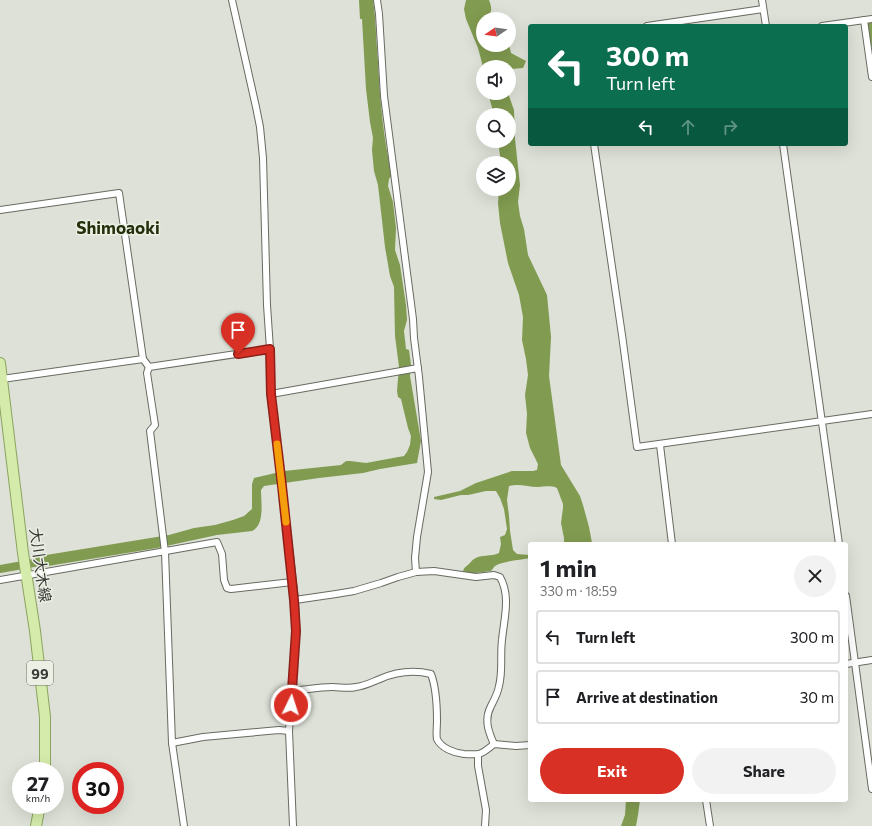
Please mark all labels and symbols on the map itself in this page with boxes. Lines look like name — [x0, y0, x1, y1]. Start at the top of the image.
north arrow — [476, 12, 516, 52]
district label: Shimoaoki — [76, 217, 160, 238]
pin — [221, 313, 255, 354]
street label: 大川大木線 — [27, 527, 55, 603]
road number: 99 — [27, 661, 53, 685]
position arrow — [270, 684, 312, 726]
speed limit sign: 30 — [72, 762, 124, 814]

